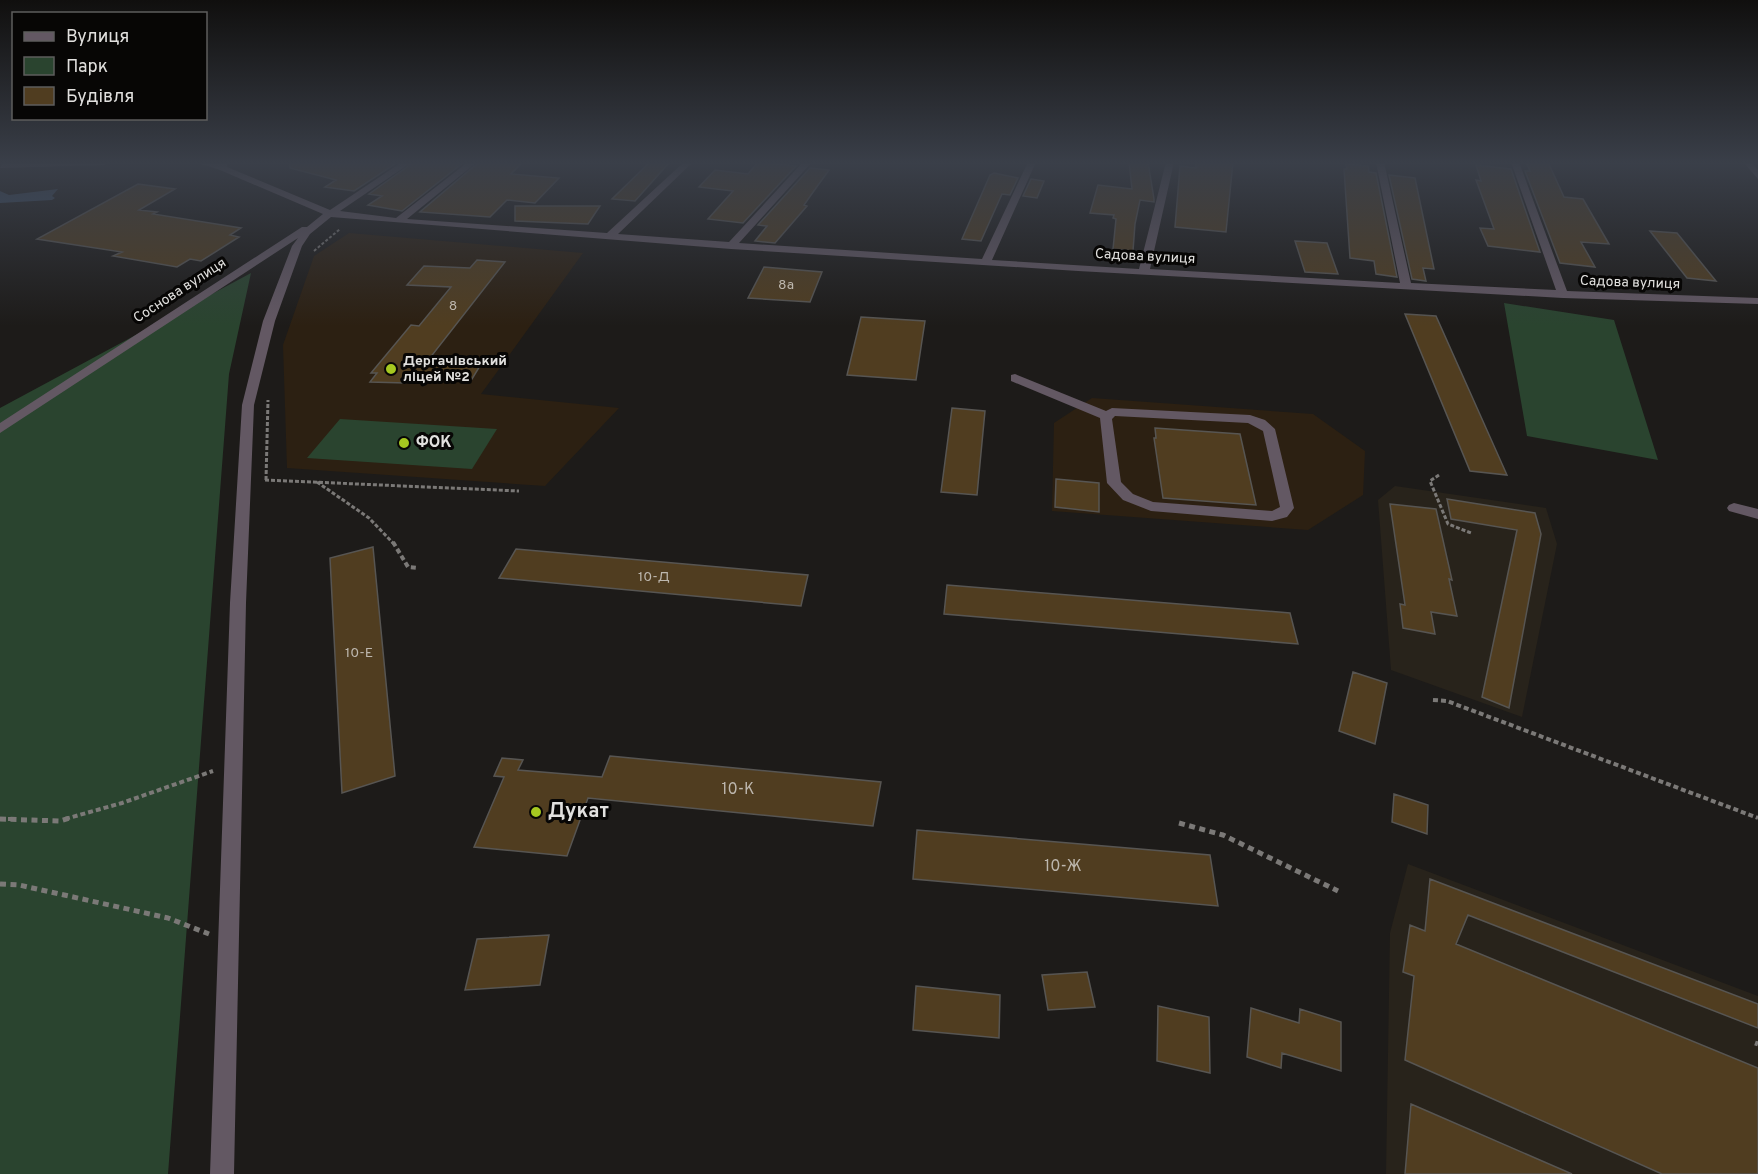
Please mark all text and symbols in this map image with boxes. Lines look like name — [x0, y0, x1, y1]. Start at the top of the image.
legend — [12, 12, 207, 120]
text: Вулиця — [66, 26, 129, 49]
text: Парк — [66, 56, 108, 79]
text: Будівля — [66, 86, 134, 109]
street label: Садова вулиця — [1094, 246, 1196, 268]
street label: Соснова вулиця — [130, 255, 230, 327]
street label: Садова вулиця — [1579, 273, 1681, 293]
house number: 8а — [778, 277, 794, 294]
house number: 8 — [449, 298, 457, 315]
place label: Дергачівський ліцей №2 — [403, 353, 507, 386]
marker: Дергачівський ліцей №2 — [384, 362, 398, 376]
place label: ФОК — [416, 433, 452, 453]
marker: ФОК — [397, 436, 411, 450]
house number: 10-Д — [638, 569, 670, 586]
house number: 10-Е — [345, 645, 373, 662]
house number: 10-К — [721, 780, 755, 800]
place label: Дукат — [548, 799, 609, 825]
marker: Дукат — [529, 805, 543, 819]
house number: 10-Ж — [1044, 857, 1082, 877]

